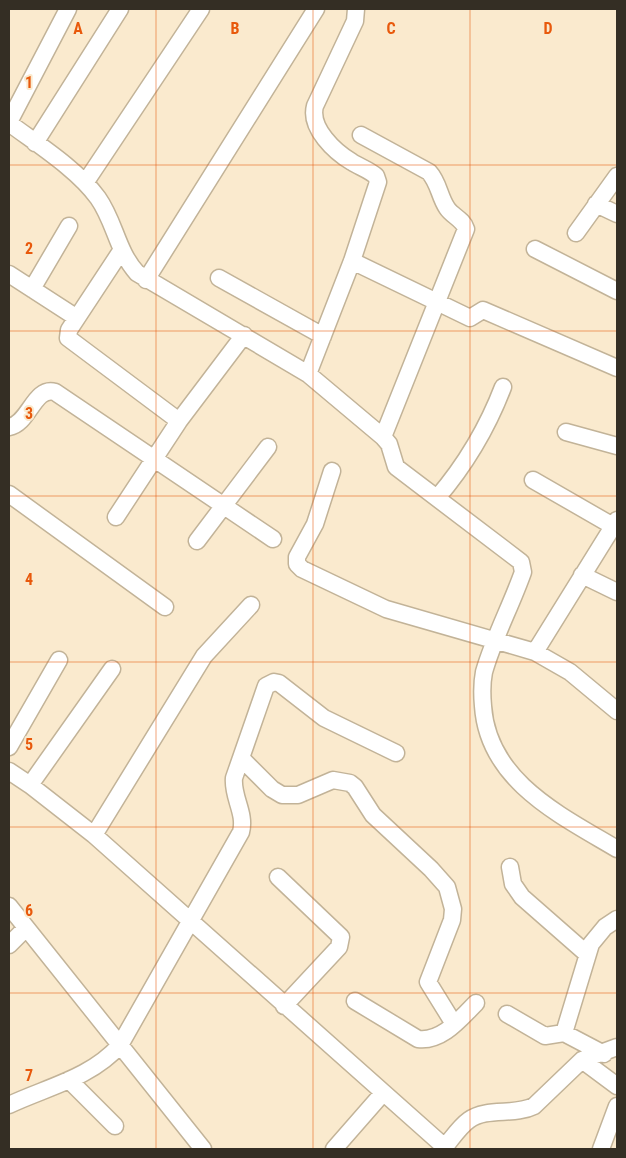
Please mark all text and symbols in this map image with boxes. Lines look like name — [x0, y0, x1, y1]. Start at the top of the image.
text: A — [73, 19, 83, 38]
text: B — [231, 19, 240, 38]
text: C — [386, 19, 396, 38]
text: D — [543, 19, 553, 38]
text: 1 — [25, 73, 33, 92]
text: 2 — [25, 239, 33, 258]
text: 3 — [25, 404, 33, 423]
text: 4 — [25, 570, 33, 589]
text: 5 — [25, 735, 33, 754]
text: 6 — [25, 901, 33, 920]
text: 7 — [25, 1066, 33, 1085]

